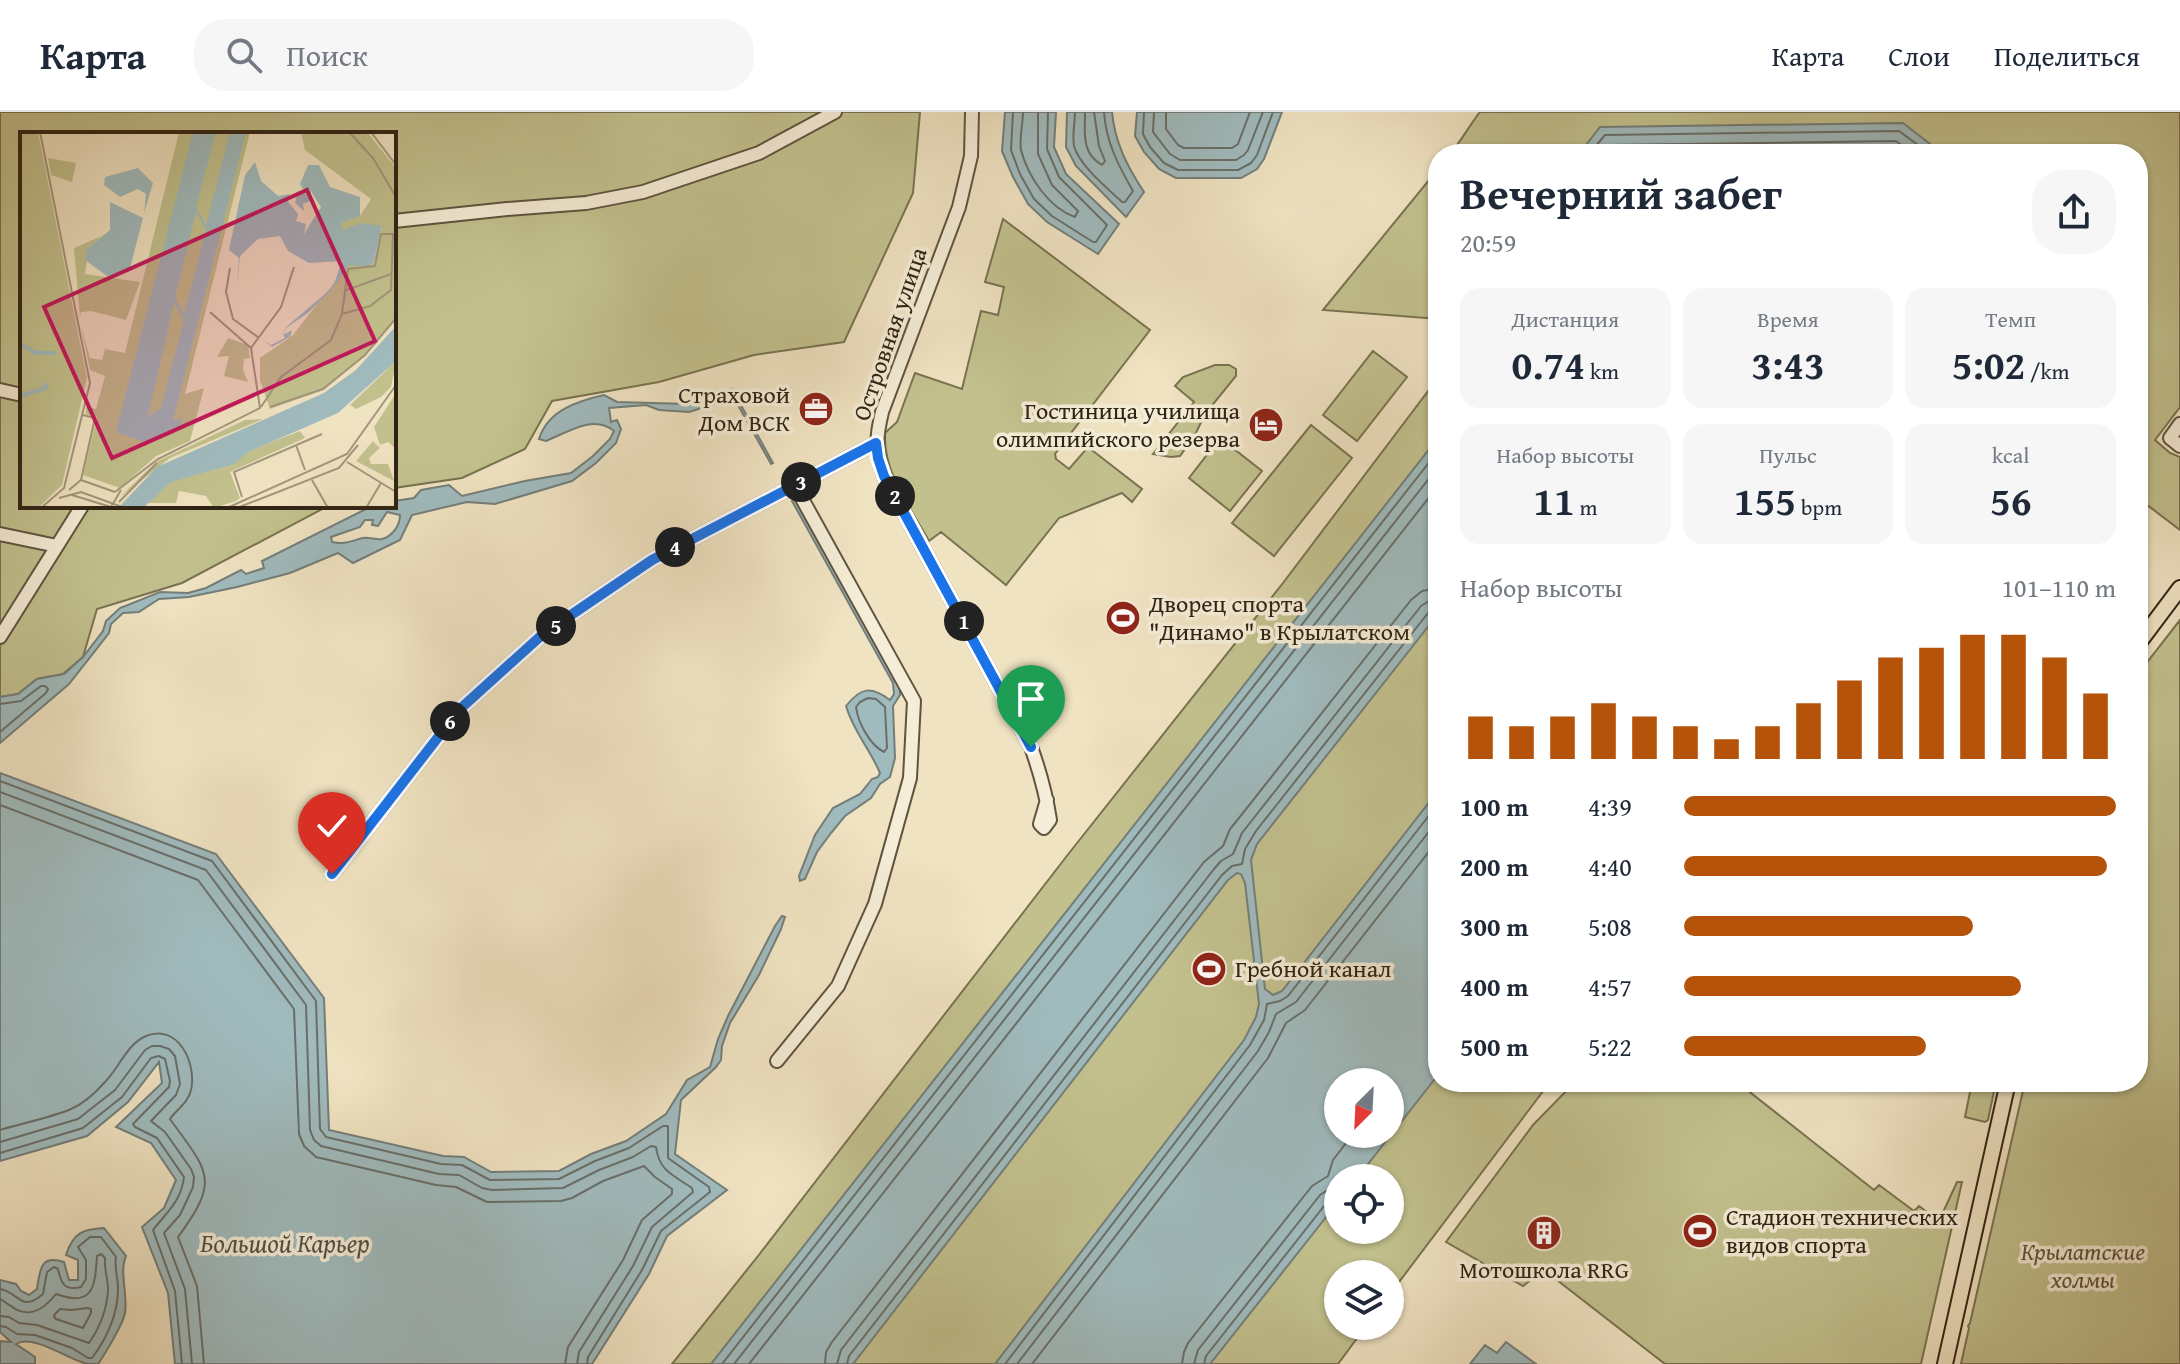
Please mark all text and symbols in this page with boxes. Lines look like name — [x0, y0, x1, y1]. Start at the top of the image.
search box — [194, 19, 754, 91]
text: Карта — [40, 27, 146, 83]
icon: search — [222, 33, 266, 77]
text: Поиск — [286, 33, 368, 77]
text: Карта — [1772, 35, 1844, 76]
text: Слои — [1888, 35, 1950, 76]
text: Поделиться — [1994, 35, 2140, 76]
inset map — [20, 132, 396, 508]
text: Вечерний забег — [1460, 161, 1782, 225]
button: share — [2032, 170, 2116, 254]
text: 20:59 — [1460, 223, 1516, 262]
street label: Островная улица — [843, 242, 936, 425]
text: Дистанция — [1512, 303, 1619, 335]
text: Время — [1757, 303, 1819, 335]
text: Темп — [1985, 303, 2036, 335]
text: 0.74 — [1512, 335, 1585, 394]
text: 3:43 — [1751, 335, 1825, 394]
text: 5:02 — [1952, 335, 2025, 394]
text: km — [1585, 355, 1619, 387]
text: /km — [2025, 355, 2070, 387]
place label: Страховой Дом ВСК — [678, 377, 790, 440]
office icon: Страховой Дом ВСК — [797, 390, 835, 428]
place label: Гостиница училища олимпийского резерва — [996, 393, 1241, 456]
hotel icon: Гостиница училища олимпийского резерва — [1247, 406, 1285, 444]
text: Набор высоты — [1497, 439, 1634, 471]
text: Пульс — [1759, 439, 1817, 471]
text: kcal — [1992, 439, 2029, 471]
pin: 3 — [781, 462, 821, 502]
text: 3 — [795, 466, 807, 498]
text: 11 — [1533, 471, 1575, 530]
text: 155 — [1734, 471, 1796, 530]
text: 56 — [1990, 471, 2031, 530]
pin: 2 — [875, 476, 915, 516]
text: 2 — [889, 480, 901, 512]
text: m — [1575, 491, 1597, 523]
text: bpm — [1796, 491, 1842, 523]
pin: 4 — [655, 527, 695, 567]
text: 4 — [669, 531, 681, 563]
text: Набор высоты — [1460, 568, 1622, 607]
text: 101–110 m — [2002, 568, 2116, 607]
place label: Дворец спорта "Динамо" в Крылатском — [1148, 586, 1410, 649]
sports icon: Дворец спорта "Динамо" в Крылатском — [1104, 599, 1142, 637]
pin: 1 — [944, 601, 984, 641]
text: 1 — [958, 605, 970, 637]
pin: 5 — [536, 606, 576, 646]
text: 5 — [550, 610, 562, 642]
pin — [997, 665, 1065, 747]
icon: arrive — [1009, 677, 1053, 721]
pin: 6 — [430, 701, 470, 741]
text: 6 — [444, 705, 456, 737]
text: 100 m — [1460, 787, 1528, 826]
text: 4:39 — [1588, 787, 1632, 826]
pin — [298, 792, 366, 874]
icon: check — [310, 804, 354, 848]
text: 200 m — [1460, 847, 1528, 886]
text: 4:40 — [1588, 847, 1632, 886]
text: 300 m — [1460, 907, 1528, 946]
text: 5:08 — [1588, 907, 1632, 946]
sports icon: Гребной канал — [1190, 950, 1228, 988]
place label: Гребной канал — [1235, 951, 1391, 986]
text: 400 m — [1460, 967, 1528, 1006]
text: 4:57 — [1588, 967, 1632, 1006]
text: 500 m — [1460, 1027, 1528, 1066]
text: 5:22 — [1588, 1027, 1632, 1066]
north arrow — [1324, 1068, 1404, 1148]
map controls — [1324, 1068, 1404, 1340]
button: locate — [1324, 1164, 1404, 1244]
place label: Стадион технических видов спорта — [1726, 1199, 1959, 1262]
sports icon: Стадион технических видов спорта — [1681, 1212, 1719, 1250]
building icon: Мотошкола RRG — [1525, 1214, 1563, 1252]
water label: Большой Карьер — [200, 1223, 370, 1262]
park label: Крылатские холмы — [2021, 1234, 2145, 1297]
place label: Мотошкола RRG — [1459, 1252, 1629, 1287]
button: layers — [1324, 1260, 1404, 1340]

